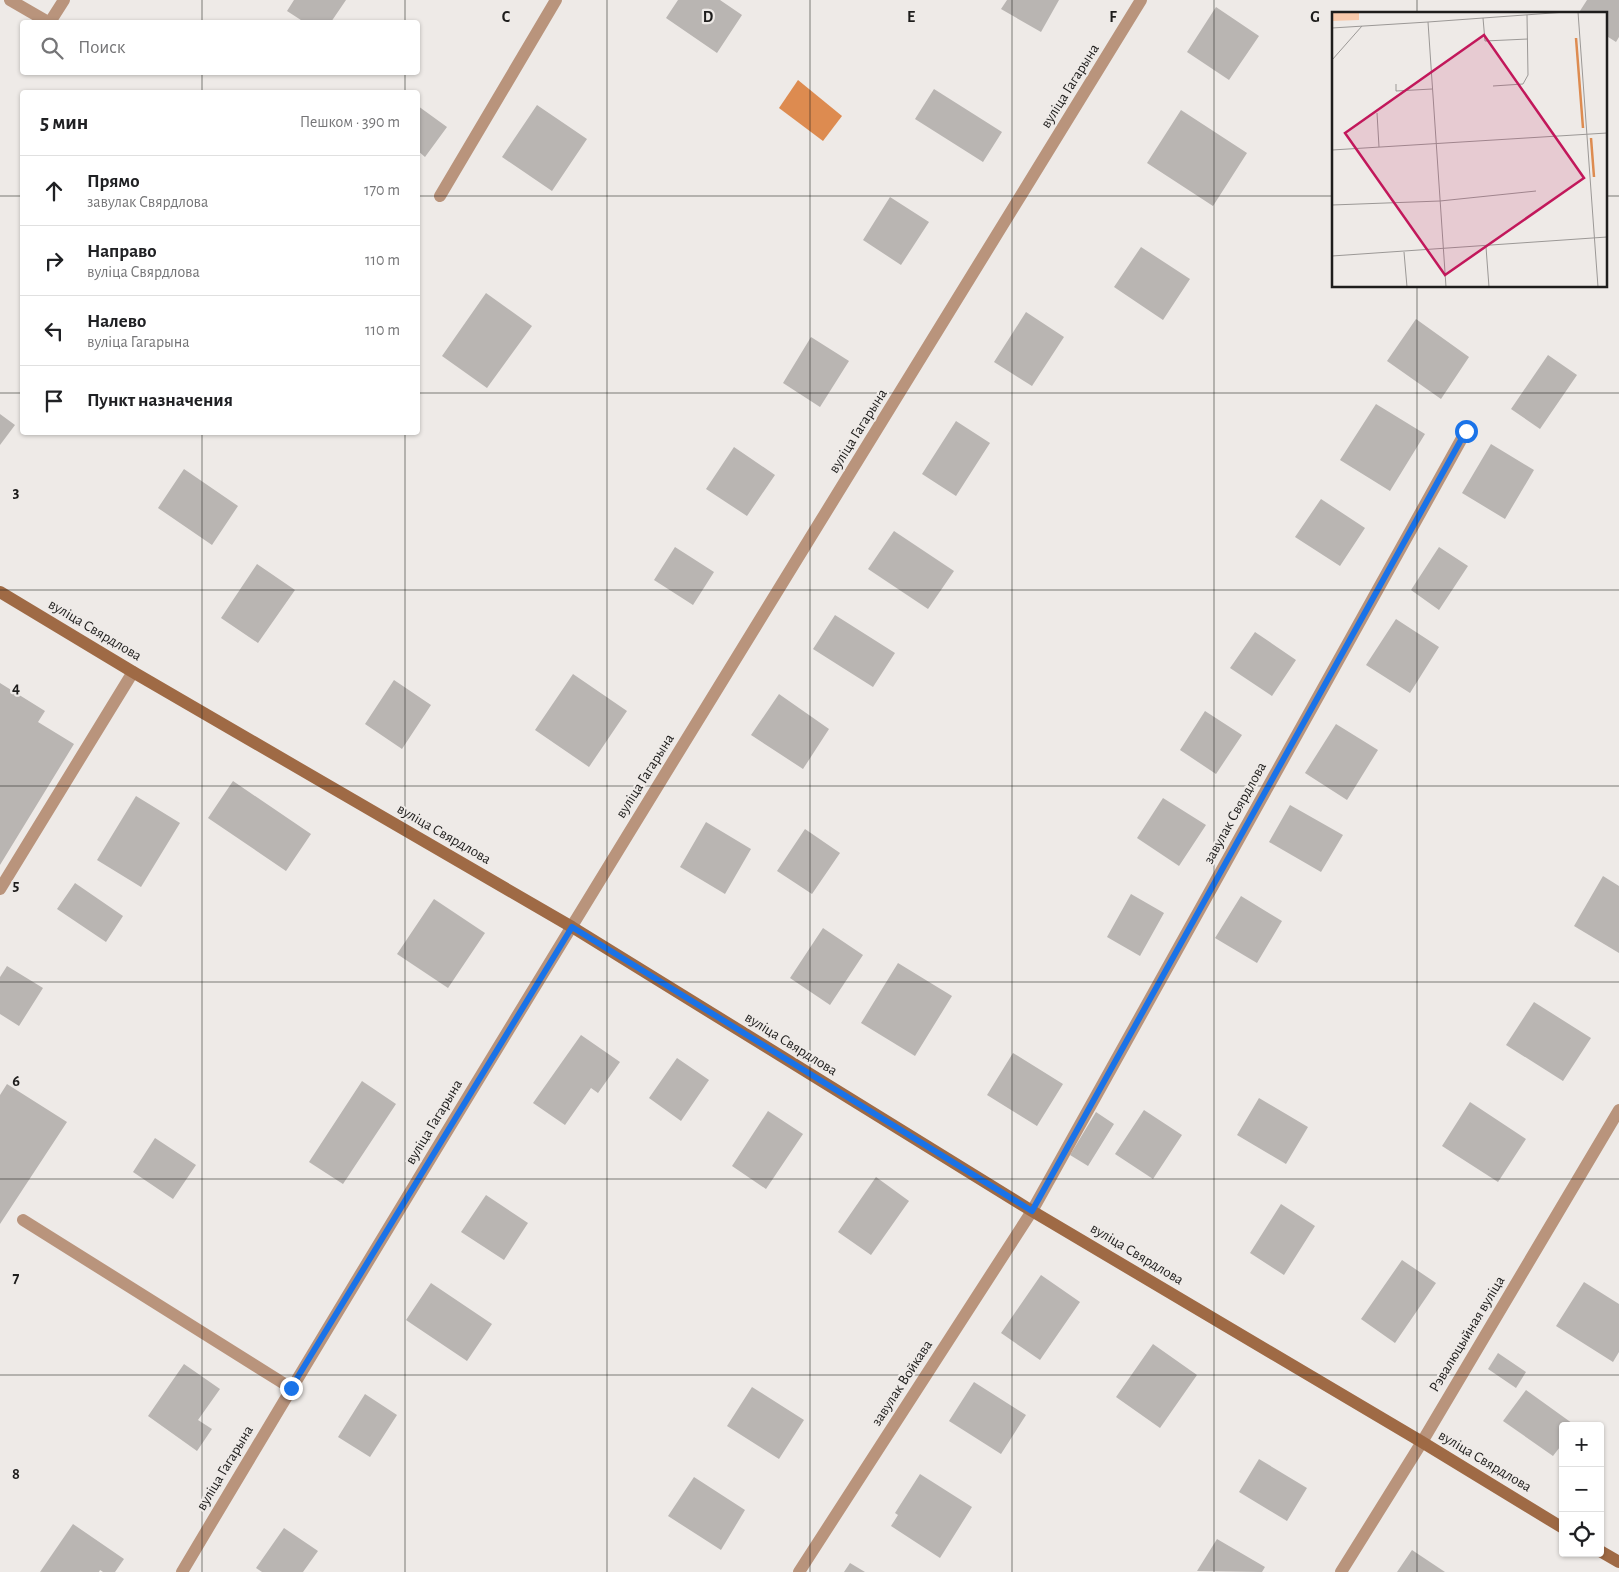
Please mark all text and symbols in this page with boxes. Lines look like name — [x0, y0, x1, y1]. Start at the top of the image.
text: C — [502, 9, 511, 25]
text: D — [703, 9, 714, 25]
text: E — [907, 9, 915, 25]
text: F — [1109, 9, 1117, 25]
text: G — [1310, 9, 1320, 25]
inset map — [1332, 12, 1606, 288]
search box — [20, 20, 420, 75]
icon: search — [38, 34, 66, 62]
text: Поиск — [78, 38, 125, 57]
street label: вуліца Гагарына — [1038, 41, 1102, 131]
text: 5 мин — [40, 112, 88, 133]
text: Пешком · 390 m — [300, 114, 400, 130]
text: Прямо — [87, 172, 140, 191]
icon: ahead — [40, 177, 68, 205]
text: 170 m — [364, 182, 400, 198]
text: завулак Свярдлова — [87, 194, 208, 210]
text: Направо — [87, 242, 157, 261]
icon: right — [40, 247, 68, 275]
text: 110 m — [365, 252, 400, 268]
text: вуліца Свярдлова — [87, 264, 200, 280]
text: Налево — [87, 312, 146, 331]
icon: left — [40, 317, 68, 345]
text: 110 m — [365, 322, 400, 338]
text: вуліца Гагарына — [87, 334, 190, 350]
street label: вуліца Гагарына — [826, 386, 890, 476]
icon: arrive — [40, 387, 68, 415]
text: Пункт назначения — [87, 391, 233, 410]
route start — [1455, 420, 1478, 443]
text: 3 — [13, 484, 20, 500]
street label: вуліца Свярдлова — [46, 596, 144, 664]
text: 4 — [12, 680, 20, 696]
street label: вуліца Гагарына — [613, 731, 677, 821]
street label: завулак Свярдлова — [1201, 760, 1269, 866]
street label: вуліца Свярдлова — [394, 801, 494, 867]
text: 5 — [13, 877, 20, 893]
street label: вуліца Свярдлова — [742, 1010, 840, 1078]
text: 6 — [12, 1073, 20, 1089]
street label: вуліца Гагарына — [403, 1077, 465, 1167]
street label: вуліца Свярдлова — [1088, 1220, 1186, 1288]
text: 7 — [13, 1270, 20, 1286]
street label: Рэвалюцыйная вуліца — [1426, 1273, 1508, 1395]
street label: завулак Войкава — [869, 1337, 935, 1429]
route end — [280, 1377, 303, 1400]
map controls — [1559, 1422, 1604, 1557]
button: + — [1559, 1422, 1604, 1467]
street label: вуліца Гагарына — [194, 1423, 256, 1513]
street label: вуліца Свярдлова — [1436, 1427, 1534, 1495]
text: 8 — [12, 1466, 20, 1482]
button: − — [1559, 1467, 1604, 1512]
button: locate — [1559, 1512, 1604, 1557]

